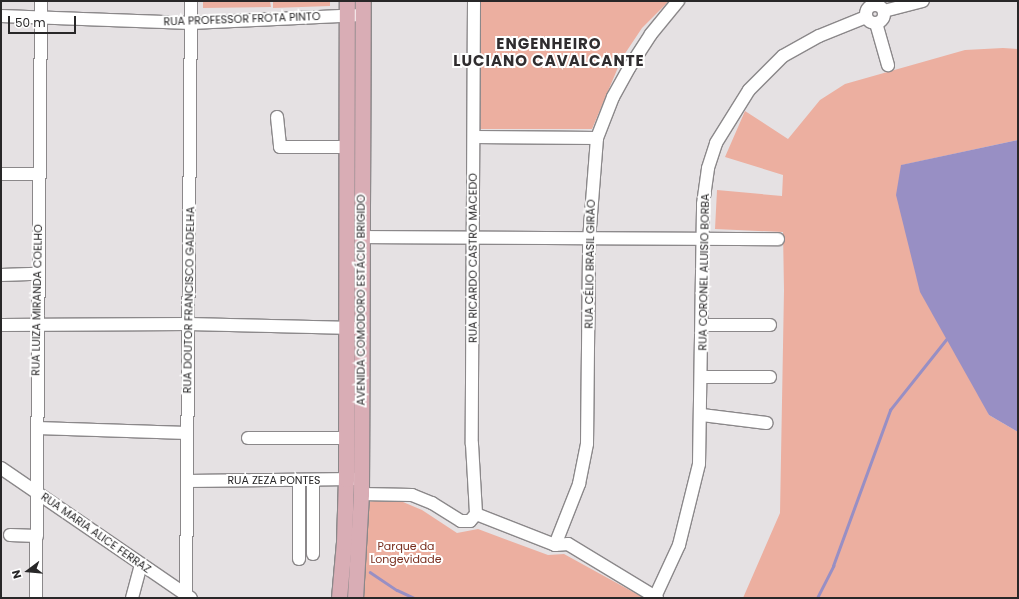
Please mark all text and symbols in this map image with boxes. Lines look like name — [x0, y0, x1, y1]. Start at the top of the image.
scale bar — [10, 8, 78, 34]
street label: RUA PROFESSOR FROTA PINTO — [163, 10, 321, 28]
text: 50 m — [15, 14, 46, 31]
district label: ENGENHEIRO LUCIANO CAVALCANTE — [453, 34, 645, 69]
street label: RUA RICARDO CASTRO MACEDO — [466, 173, 480, 343]
street label: RUA CORONEL ALUISIO BORBA — [696, 193, 712, 351]
street label: AVENIDA COMODORO ESTÁCIO BRIGIDO — [354, 194, 368, 406]
street label: RUA CÉLIO BRASIL GIRÃO — [582, 199, 598, 329]
street label: RUA DOUTOR FRANCISCO GADELHA — [181, 206, 197, 394]
street label: RUA LUIZA MIRANDA COELHO — [29, 224, 45, 376]
street label: RUA ZEZA PONTES — [227, 473, 321, 487]
street label: RUA MARIA ALICE FERRAZ — [39, 490, 153, 576]
park label: Parque da Longevidade — [370, 540, 442, 566]
north arrow — [8, 551, 48, 591]
text: N — [8, 568, 25, 580]

